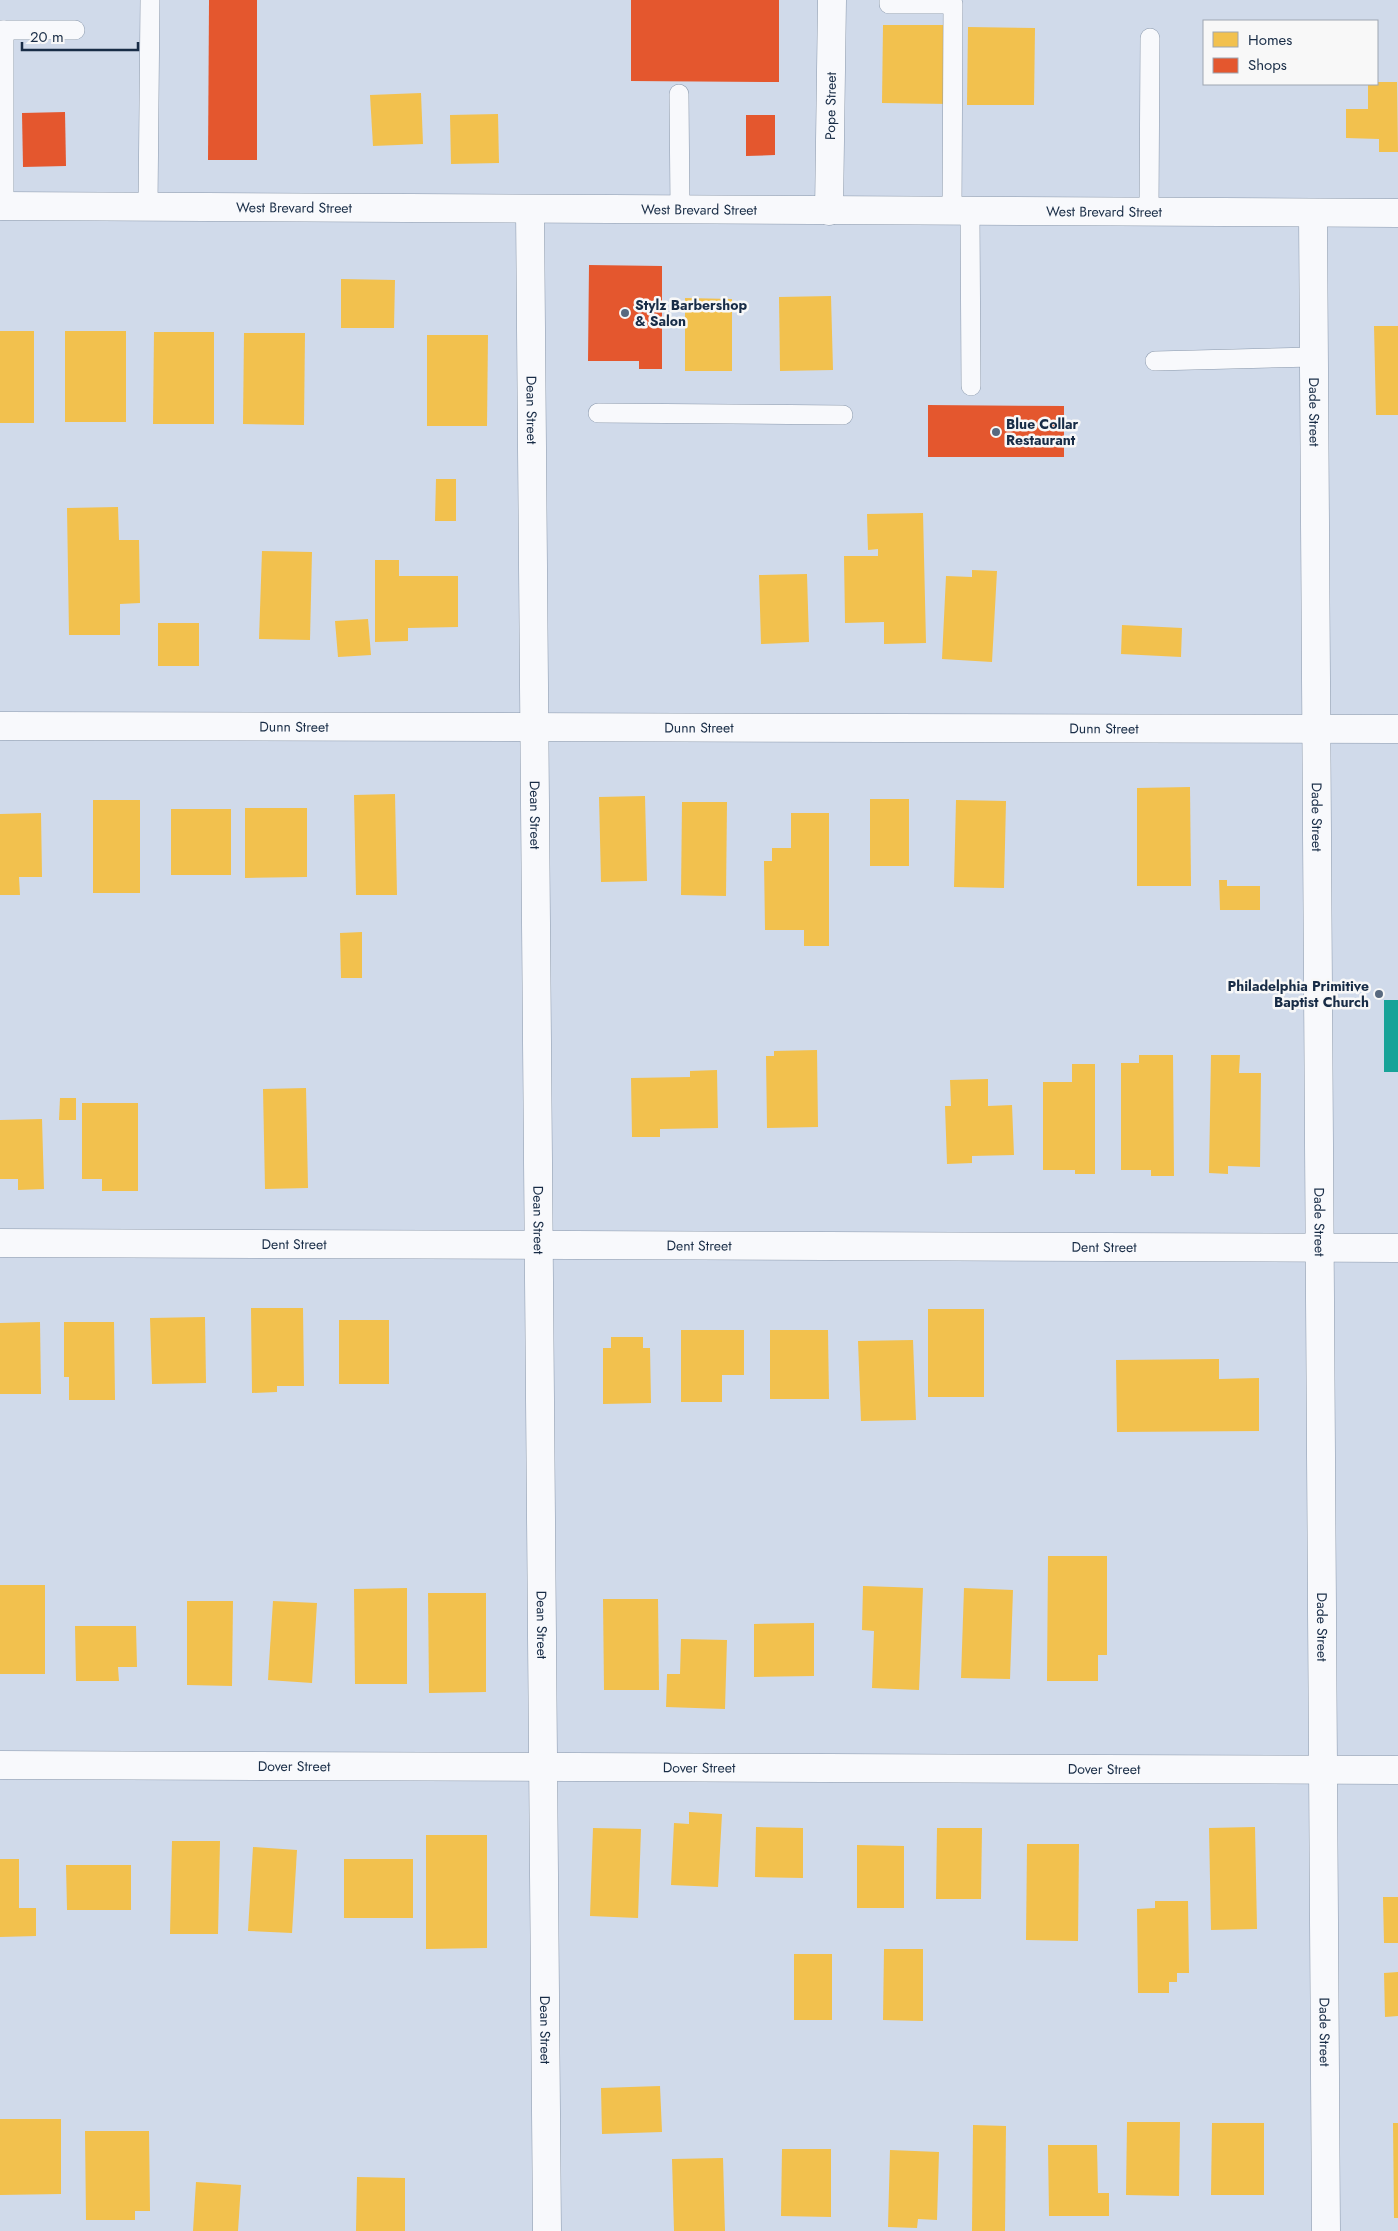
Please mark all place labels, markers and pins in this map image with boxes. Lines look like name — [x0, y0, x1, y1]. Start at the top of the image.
place label: Stylz Barbershop & Salon — [635, 295, 747, 331]
marker: Stylz Barbershop & Salon — [619, 307, 631, 319]
place label: Blue Collar Restaurant — [1006, 414, 1079, 450]
marker: Blue Collar Restaurant — [990, 426, 1002, 438]
place label: Philadelphia Primitive Baptist Church — [1228, 976, 1369, 1012]
marker: Philadelphia Primitive Baptist Church — [1373, 988, 1385, 1000]

